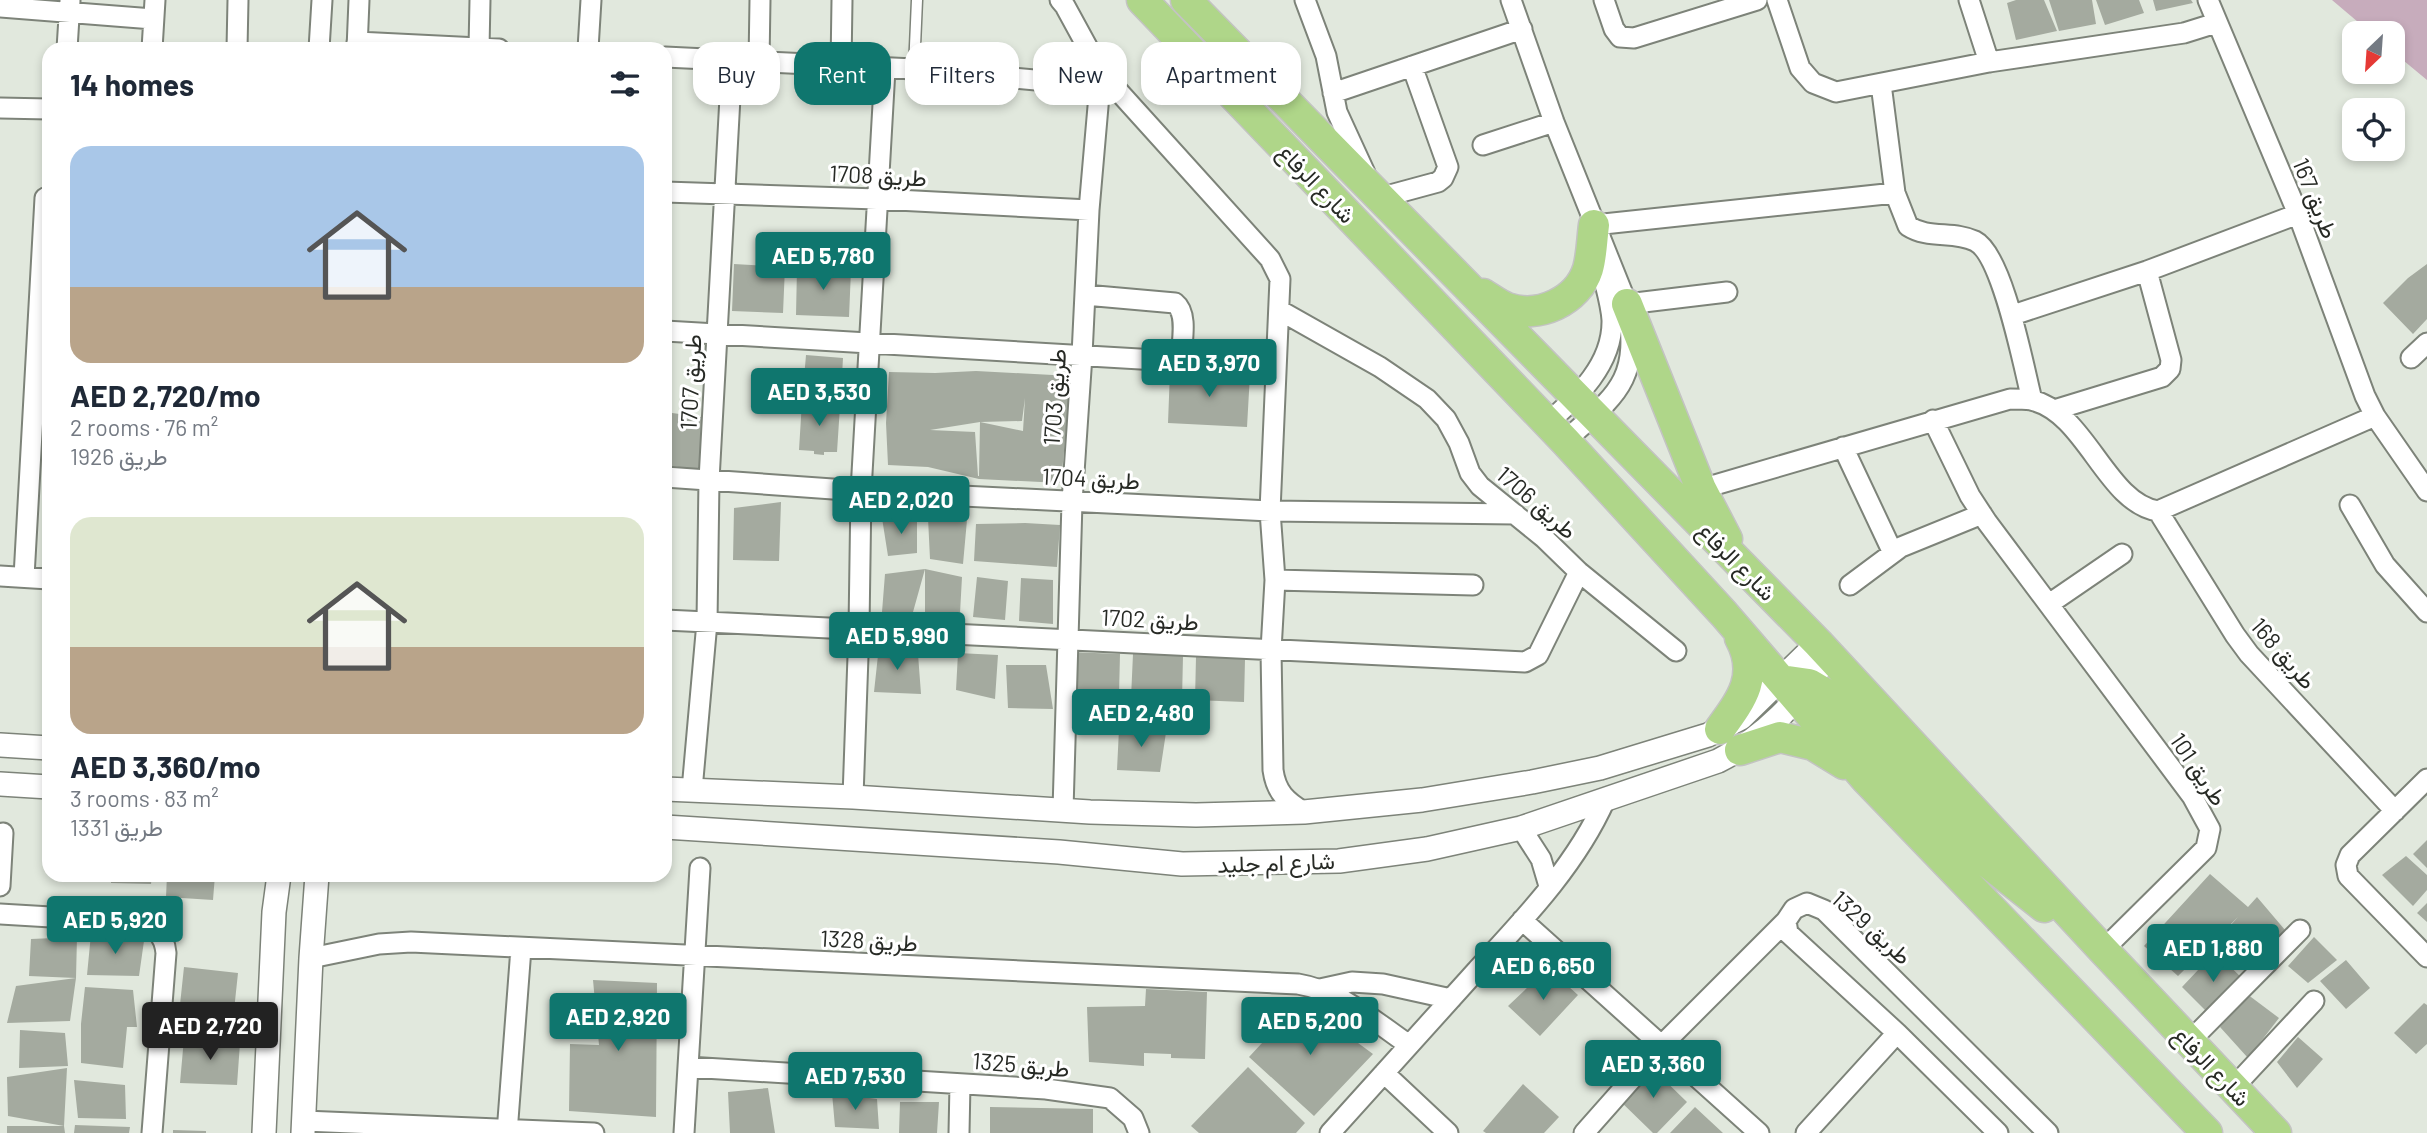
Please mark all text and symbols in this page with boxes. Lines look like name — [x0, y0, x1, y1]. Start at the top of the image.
north arrow — [2342, 21, 2404, 84]
map controls — [2342, 21, 2405, 161]
chip: Buy — [693, 42, 780, 105]
chip: Rent — [794, 42, 891, 105]
chip: Filters — [905, 42, 1019, 105]
chip: New — [1033, 42, 1127, 105]
chip: Apartment — [1141, 42, 1301, 105]
icon: filters — [606, 65, 644, 103]
text: 14 homes — [70, 66, 194, 102]
button: locate — [2342, 98, 2405, 161]
street label: شارع الرفاع — [1270, 137, 1362, 231]
street label: طريق 167 — [2285, 154, 2345, 243]
street label: طريق 1708 — [829, 158, 927, 194]
icon: home — [294, 192, 420, 318]
pin: AED 5,780 — [743, 232, 903, 292]
text: AED 5,780 — [771, 241, 875, 269]
street label: طريق 1707 — [674, 333, 708, 431]
pin: AED 3,970 — [1129, 340, 1289, 399]
street label: طريق 1703 — [1037, 348, 1073, 447]
text: AED 3,970 — [1158, 348, 1260, 376]
pin: AED 3,530 — [739, 368, 899, 428]
text: AED 2,720/mo — [70, 377, 261, 413]
text: AED 3,530 — [767, 377, 871, 405]
text: 2 rooms · 76 m² — [70, 413, 218, 441]
text: طريق 1926 — [70, 442, 168, 470]
street label: طريق 1706 — [1490, 460, 1583, 546]
street label: طريق 1704 — [1041, 461, 1141, 497]
pin: AED 2,020 — [821, 476, 981, 536]
text: AED 2,020 — [848, 485, 954, 513]
street label: شارع الرفاع — [1690, 516, 1782, 608]
icon: home — [294, 563, 420, 689]
street label: طريق 1702 — [1100, 602, 1199, 638]
pin: AED 5,990 — [817, 612, 977, 672]
street label: طريق 168 — [2244, 612, 2323, 696]
text: AED 5,990 — [845, 621, 949, 649]
pin: AED 2,480 — [1061, 690, 1221, 749]
text: AED 2,480 — [1088, 698, 1194, 726]
street label: طريق 101 — [2163, 727, 2233, 812]
text: AED 3,360/mo — [70, 748, 261, 784]
text: 3 rooms · 83 m² — [70, 784, 219, 812]
text: طريق 1331 — [70, 813, 163, 841]
street label: شارع ام جليد — [1217, 846, 1335, 881]
street label: طريق 1329 — [1825, 884, 1918, 972]
pin: AED 5,920 — [35, 897, 195, 956]
text: AED 5,920 — [63, 905, 167, 933]
street label: طريق 1328 — [819, 923, 918, 959]
pin: AED 1,880 — [2133, 925, 2293, 984]
text: AED 1,880 — [2163, 933, 2263, 961]
pin: AED 6,650 — [1463, 942, 1623, 1002]
text: AED 6,650 — [1491, 951, 1595, 979]
pin: AED 2,920 — [538, 993, 698, 1053]
pin: AED 5,200 — [1230, 998, 1390, 1057]
pin: AED 2,720 — [130, 1002, 290, 1062]
text: AED 2,920 — [566, 1002, 670, 1030]
text: AED 5,200 — [1257, 1006, 1363, 1034]
text: AED 2,720 — [158, 1011, 262, 1039]
street label: شارع الرفاع — [2165, 1020, 2257, 1114]
pin: AED 3,360 — [1573, 1040, 1733, 1100]
street label: طريق 1325 — [971, 1046, 1071, 1084]
text: AED 3,360 — [1601, 1049, 1705, 1077]
pin: AED 7,530 — [775, 1052, 935, 1112]
text: AED 7,530 — [804, 1061, 906, 1089]

